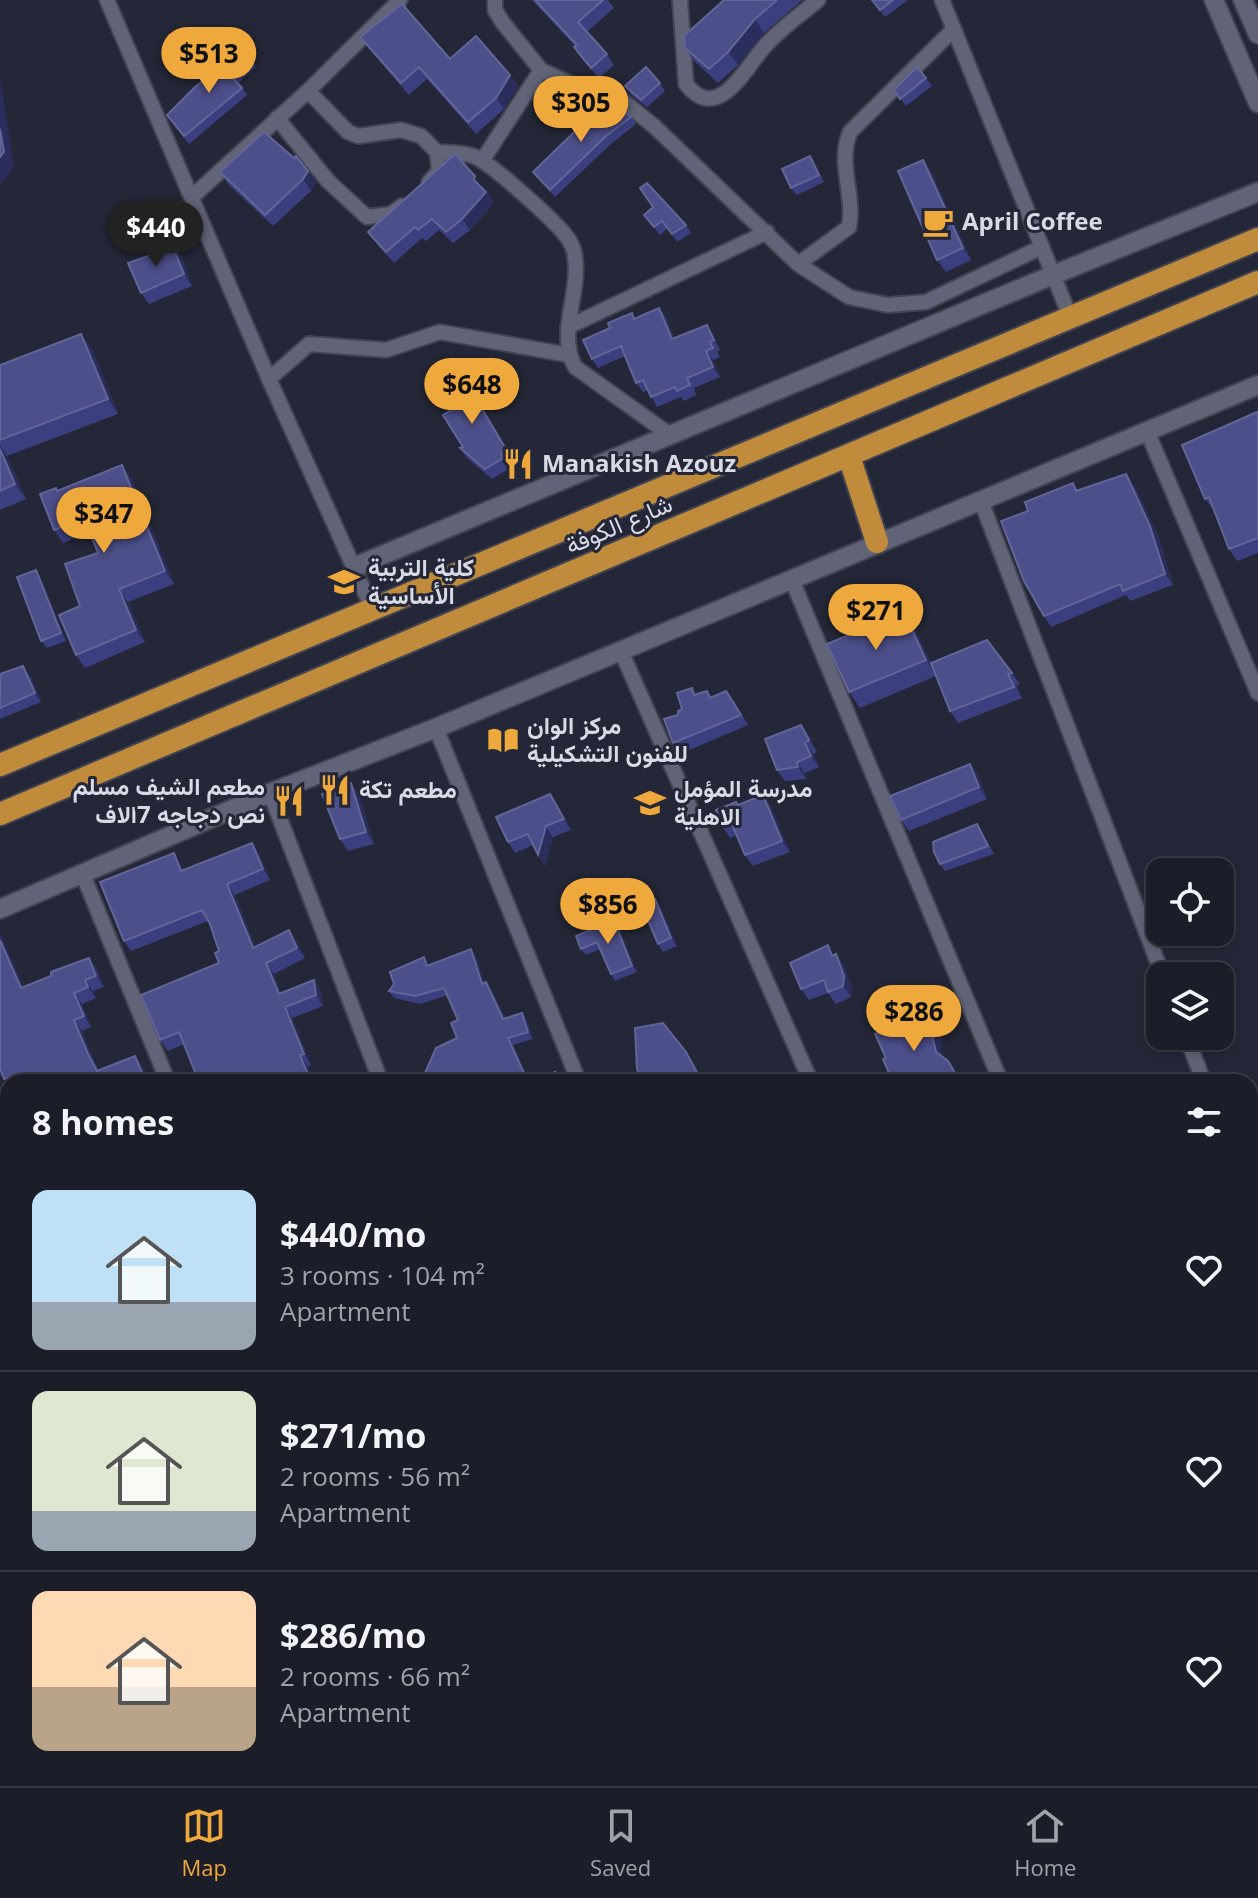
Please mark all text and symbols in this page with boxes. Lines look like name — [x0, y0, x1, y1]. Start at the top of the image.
pin: $513 — [162, 27, 256, 95]
text: $513 — [179, 35, 239, 71]
pin: $305 — [534, 76, 628, 144]
text: $305 — [551, 84, 611, 120]
pin: $440 — [109, 201, 203, 269]
place label: April Coffee — [962, 204, 1103, 237]
cafe icon: April Coffee — [921, 205, 955, 239]
text: $440 — [126, 209, 186, 245]
pin: $648 — [425, 358, 519, 426]
text: $648 — [442, 366, 502, 402]
place label: Manakish Azouz — [542, 446, 736, 479]
restaurant icon: Manakish Azouz — [501, 447, 535, 481]
street label: شارع الكوفة — [560, 486, 677, 562]
pin: $347 — [57, 487, 151, 555]
text: $347 — [74, 495, 134, 531]
place label: كلية التربية الأساسية — [368, 550, 474, 611]
school or university icon: كلية التربية الأساسية — [327, 565, 361, 599]
pin: $271 — [829, 584, 923, 652]
text: $271 — [846, 592, 906, 628]
place label: مركز الوان للفنون التشكيلية — [527, 708, 688, 769]
library icon: مركز الوان للفنون التشكيلية — [486, 723, 520, 757]
place label: مطعم الشيف مسلم نص دجاجه 7الاف — [73, 769, 265, 830]
place label: مدرسة المؤمل الاهلية — [674, 771, 812, 832]
place label: مطعم تكة — [359, 772, 457, 806]
restaurant icon: مطعم تكة — [318, 773, 352, 807]
restaurant icon: مطعم الشيف مسلم نص دجاجه 7الاف — [272, 784, 306, 818]
school or university icon: مدرسة المؤمل الاهلية — [633, 786, 667, 820]
map controls — [1146, 858, 1234, 1050]
button: locate — [1146, 858, 1234, 946]
pin: $856 — [561, 878, 655, 946]
text: $856 — [578, 886, 638, 922]
button: layers — [1146, 962, 1234, 1050]
pin: $286 — [867, 985, 961, 1053]
text: $286 — [884, 993, 944, 1029]
text: 8 homes — [32, 1099, 174, 1145]
icon: filters — [1182, 1100, 1226, 1144]
text: $440/mo — [280, 1211, 426, 1257]
icon: home — [96, 1222, 192, 1318]
icon: heart — [1182, 1248, 1226, 1292]
text: 3 rooms · 104 m² — [280, 1257, 485, 1293]
text: Apartment — [280, 1293, 411, 1329]
text: $271/mo — [280, 1412, 426, 1458]
icon: home — [96, 1423, 192, 1519]
icon: heart — [1182, 1449, 1226, 1493]
text: 2 rooms · 56 m² — [280, 1458, 470, 1494]
text: Apartment — [280, 1494, 411, 1530]
text: $286/mo — [280, 1612, 426, 1658]
icon: home — [96, 1623, 192, 1719]
icon: heart — [1182, 1649, 1226, 1693]
text: 2 rooms · 66 m² — [280, 1658, 470, 1694]
text: Apartment — [280, 1694, 411, 1730]
tab: Map — [182, 1804, 227, 1882]
tab: Saved — [590, 1804, 651, 1882]
tab: Home — [1014, 1804, 1076, 1882]

